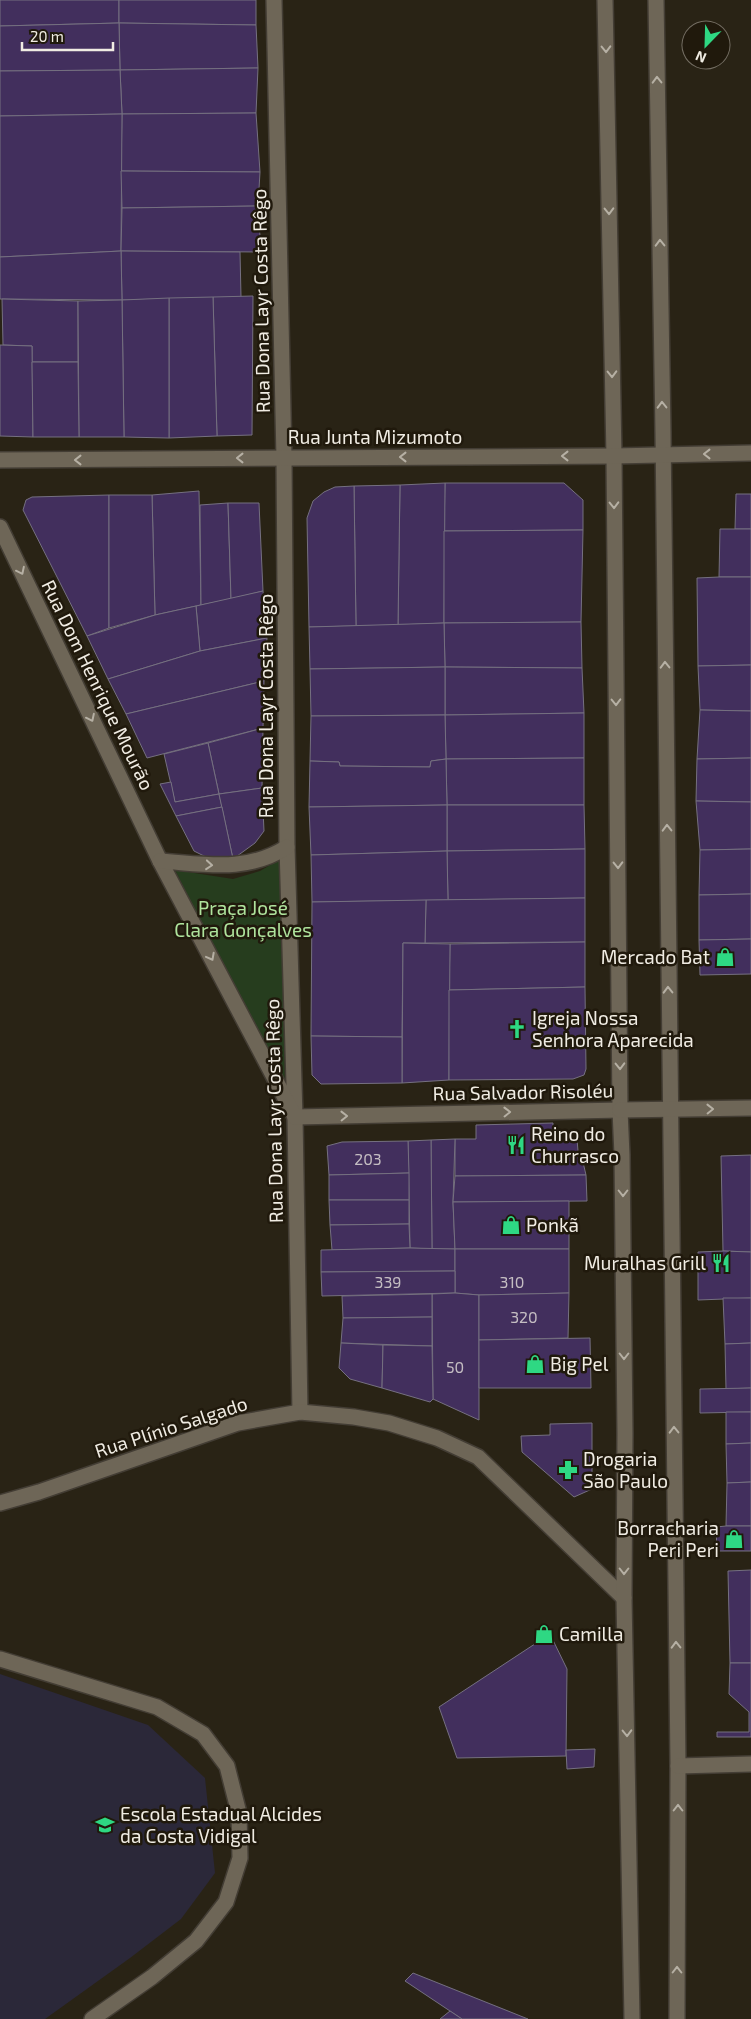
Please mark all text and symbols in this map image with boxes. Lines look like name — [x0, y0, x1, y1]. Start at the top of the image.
scale bar — [22, 20, 114, 52]
north arrow — [681, 20, 731, 70]
text: 20 m — [30, 27, 64, 45]
one-way arrow — [601, 45, 612, 53]
text: N — [693, 48, 709, 67]
one-way arrow — [652, 76, 662, 84]
street label: Rua Dona Layr Costa Rêgo — [247, 189, 274, 413]
one-way arrow — [604, 207, 615, 215]
one-way arrow — [655, 238, 665, 246]
one-way arrow — [607, 370, 618, 378]
one-way arrow — [657, 401, 667, 408]
street label: Rua Junta Mizumoto — [288, 425, 462, 448]
one-way arrow — [703, 449, 710, 459]
one-way arrow — [561, 451, 568, 461]
one-way arrow — [398, 452, 406, 462]
one-way arrow — [236, 453, 244, 463]
one-way arrow — [73, 454, 81, 465]
one-way arrow — [609, 501, 620, 509]
one-way arrow — [15, 566, 25, 575]
street label: Rua Dom Henrique Mourão — [37, 576, 159, 794]
street label: Rua Dona Layr Costa Rêgo — [254, 594, 277, 818]
one-way arrow — [660, 661, 670, 669]
one-way arrow — [611, 699, 621, 707]
one-way arrow — [85, 713, 96, 722]
one-way arrow — [662, 824, 672, 832]
one-way arrow — [205, 859, 213, 870]
one-way arrow — [613, 862, 623, 869]
park label: Praça José Clara Gonçalves — [174, 896, 312, 942]
place label: Mercado Bat — [601, 945, 710, 968]
shop icon: Mercado Bat — [714, 946, 736, 968]
one-way arrow — [205, 952, 215, 961]
one-way arrow — [663, 986, 674, 994]
street label: Rua Dona Layr Costa Rêgo — [260, 999, 287, 1223]
place label: Igreja Nossa Senhora Aparecida — [532, 1006, 694, 1051]
church icon: Igreja Nossa Senhora Aparecida — [506, 1018, 528, 1040]
one-way arrow — [615, 1063, 625, 1071]
street label: Rua Salvador Risoléu — [432, 1078, 614, 1105]
one-way arrow — [707, 1104, 715, 1114]
one-way arrow — [503, 1107, 511, 1117]
one-way arrow — [340, 1111, 348, 1121]
place label: Reino do Churrasco — [531, 1122, 619, 1167]
restaurant icon: Reino do Churrasco — [505, 1134, 527, 1156]
house number: 203 — [354, 1149, 382, 1168]
one-way arrow — [617, 1190, 628, 1198]
place label: Ponkã — [526, 1213, 579, 1236]
shop icon: Ponkã — [500, 1214, 522, 1236]
place label: Muralhas Grill — [584, 1251, 706, 1274]
restaurant icon: Muralhas Grill — [710, 1252, 732, 1274]
house number: 339 — [375, 1272, 401, 1291]
house number: 310 — [500, 1272, 524, 1291]
house number: 320 — [510, 1307, 538, 1326]
place label: Big Pel — [550, 1352, 609, 1375]
one-way arrow — [619, 1352, 629, 1360]
shop icon: Big Pel — [524, 1353, 546, 1375]
house number: 50 — [446, 1357, 464, 1376]
street label: Rua Plínio Salgado — [92, 1391, 250, 1462]
one-way arrow — [669, 1426, 679, 1434]
place label: Drogaria São Paulo — [583, 1447, 668, 1492]
pharmacy icon: Drogaria São Paulo — [557, 1459, 579, 1481]
place label: Borracharia Peri Peri — [617, 1516, 719, 1561]
shop icon: Borracharia Peri Peri — [723, 1528, 745, 1550]
one-way arrow — [619, 1568, 629, 1575]
place label: Camilla — [559, 1622, 623, 1645]
shop icon: Camilla — [533, 1623, 555, 1645]
one-way arrow — [671, 1641, 681, 1649]
one-way arrow — [622, 1730, 632, 1738]
place label: Escola Estadual Alcides da Costa Vidigal — [120, 1802, 322, 1847]
one-way arrow — [673, 1804, 683, 1812]
school or university icon: Escola Estadual Alcides da Costa Vidigal — [94, 1814, 116, 1836]
one-way arrow — [672, 1966, 682, 1974]

